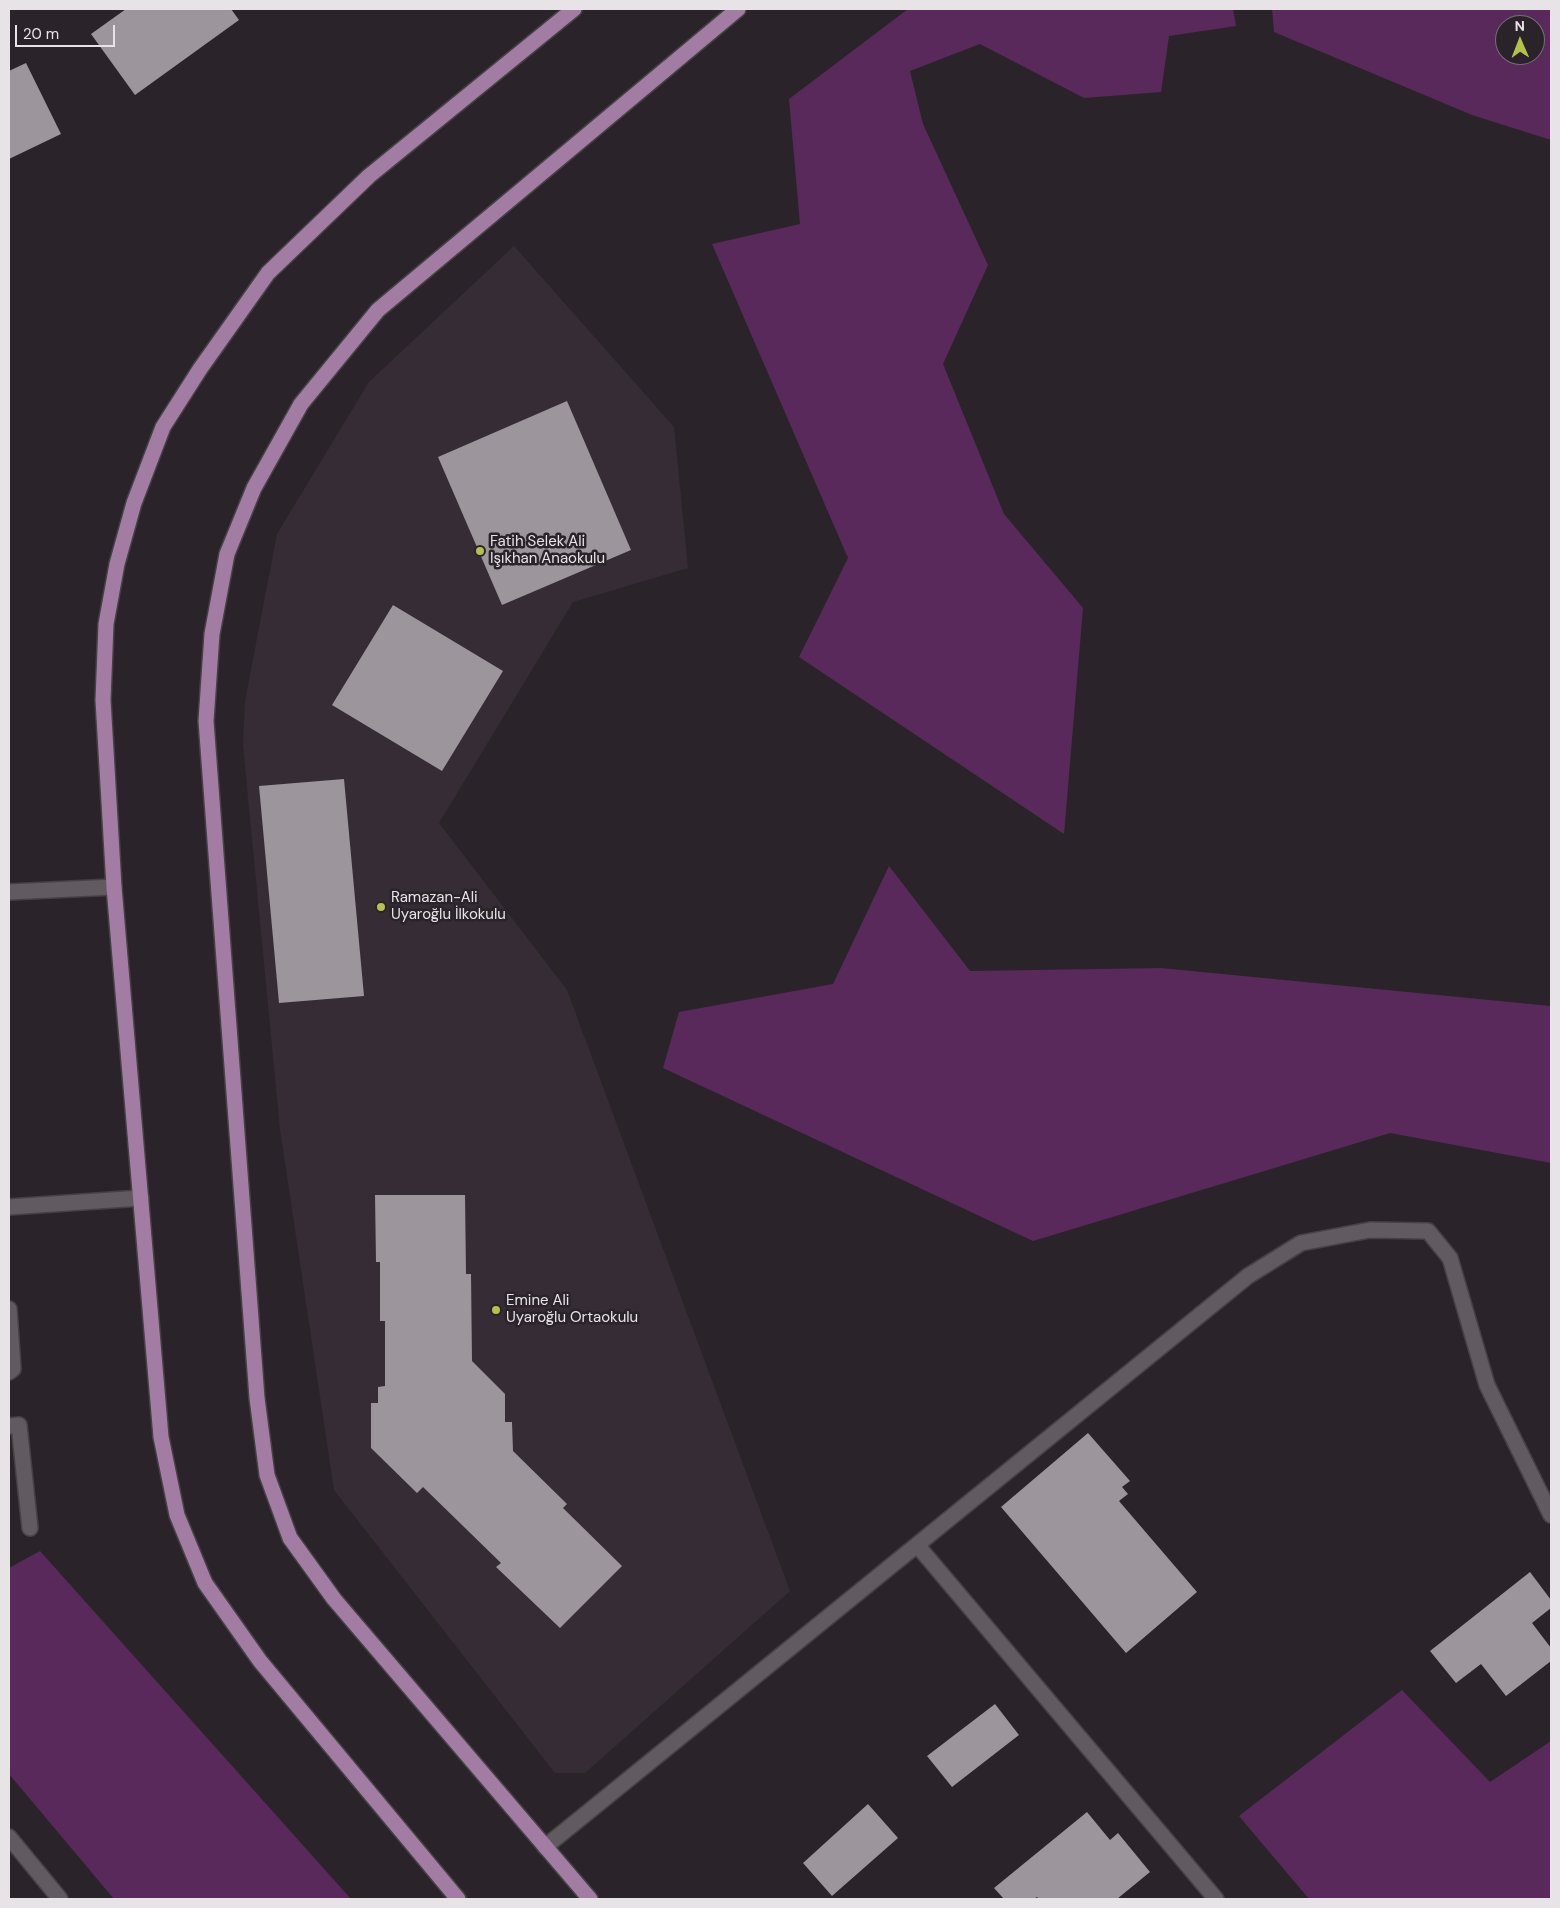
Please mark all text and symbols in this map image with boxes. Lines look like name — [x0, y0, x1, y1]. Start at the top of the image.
scale bar — [18, 15, 118, 47]
north arrow — [1495, 15, 1545, 65]
text: N — [1514, 17, 1525, 35]
text: 20 m — [23, 24, 59, 44]
place label: Fatih Selek Ali Işıkhan Anaokulu — [490, 533, 605, 568]
marker: Fatih Selek Ali Işıkhan Anaokulu — [474, 545, 486, 557]
place label: Ramazan-Ali Uyaroğlu İlkokulu — [391, 889, 506, 924]
marker: Ramazan-Ali Uyaroğlu İlkokulu — [375, 901, 387, 913]
place label: Emine Ali Uyaroğlu Ortaokulu — [506, 1292, 638, 1327]
marker: Emine Ali Uyaroğlu Ortaokulu — [490, 1304, 502, 1316]

